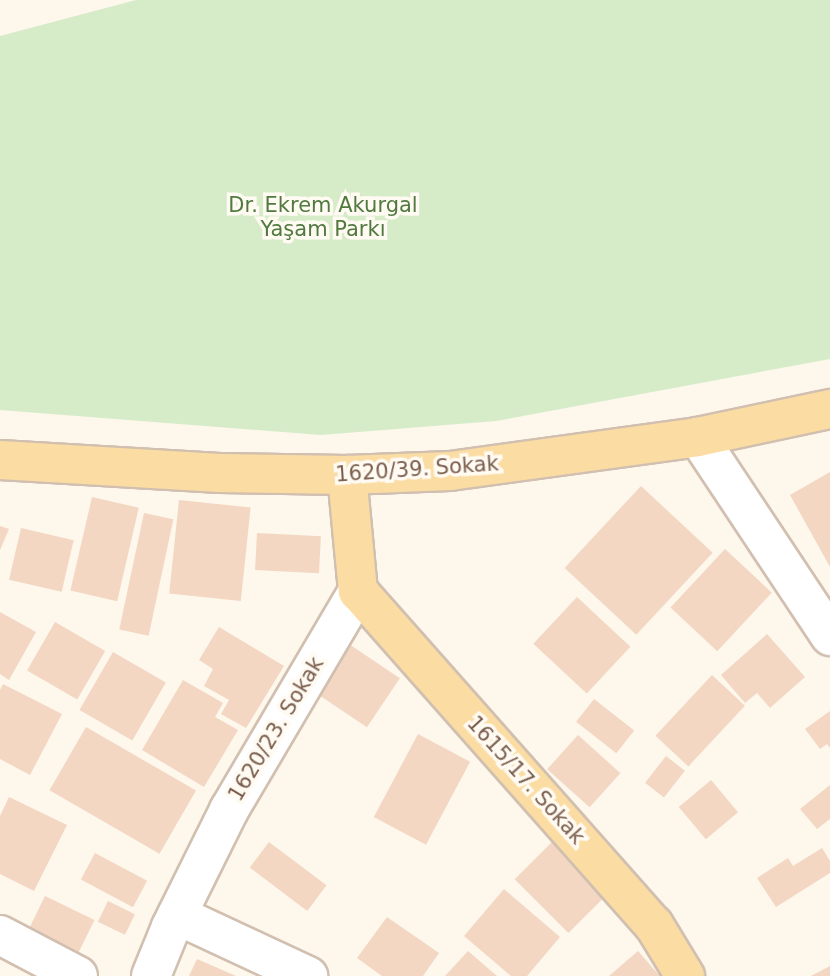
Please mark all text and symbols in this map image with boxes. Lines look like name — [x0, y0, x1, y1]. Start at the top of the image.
park label: Dr. Ekrem Akurgal Yaşam Parkı — [228, 192, 418, 242]
street label: 1620/39. Sokak — [335, 451, 499, 487]
street label: 1620/23. Sokak — [223, 652, 329, 806]
street label: 1615/17. Sokak — [462, 711, 590, 849]

